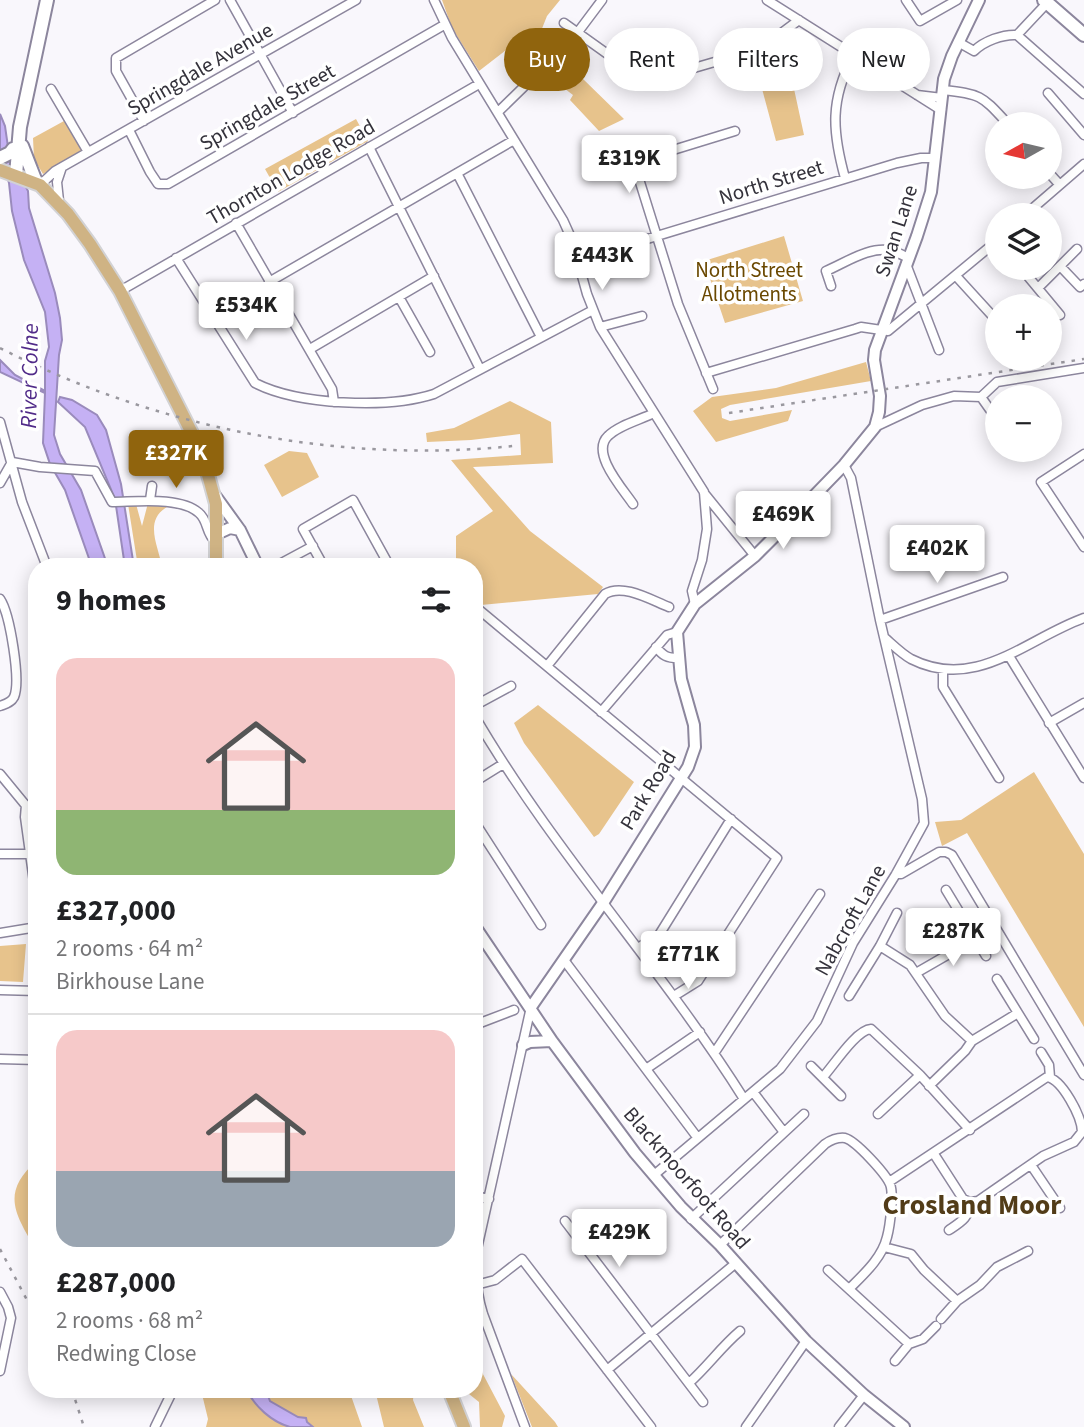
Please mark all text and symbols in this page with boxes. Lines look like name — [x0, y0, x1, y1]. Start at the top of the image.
street label: Springdale Avenue — [121, 15, 279, 123]
chip: Buy — [504, 28, 590, 91]
chip: Rent — [604, 28, 699, 91]
chip: Filters — [713, 28, 823, 91]
chip: New — [837, 28, 930, 91]
street label: Springdale Street — [194, 56, 340, 158]
street label: Thornton Lodge Road — [201, 112, 381, 232]
north arrow — [985, 112, 1062, 189]
map controls — [985, 112, 1062, 462]
pin: £319K — [580, 136, 678, 195]
text: £319K — [598, 141, 660, 174]
street label: North Street — [715, 152, 827, 212]
street label: Swan Lane — [867, 181, 925, 281]
button: layers — [985, 203, 1062, 280]
pin: £443K — [553, 232, 651, 292]
text: £443K — [571, 238, 633, 271]
park label: North Street Allotments — [695, 255, 803, 309]
pin: £534K — [197, 282, 295, 342]
text: £534K — [215, 288, 277, 321]
button: + — [985, 294, 1062, 371]
water label: River Colne — [12, 323, 47, 429]
button: − — [985, 385, 1062, 462]
pin: £327K — [127, 430, 225, 490]
text: £327K — [145, 436, 207, 469]
pin: £469K — [734, 491, 832, 551]
text: £469K — [752, 497, 814, 530]
pin: £402K — [888, 526, 986, 585]
text: £402K — [906, 531, 968, 564]
text: 9 homes — [56, 579, 166, 622]
icon: filters — [417, 581, 455, 619]
icon: home — [193, 703, 319, 829]
street label: Park Road — [612, 744, 684, 836]
street label: Nabcroft Lane — [807, 859, 893, 981]
text: £327,000 — [56, 889, 176, 932]
pin: £287K — [904, 908, 1002, 968]
text: £287K — [922, 914, 984, 947]
text: 2 rooms · 64 m² — [56, 932, 203, 965]
pin: £771K — [639, 932, 737, 991]
text: £771K — [657, 937, 719, 970]
text: Birkhouse Lane — [56, 965, 204, 998]
icon: home — [193, 1075, 319, 1201]
street label: Blackmoorfoot Road — [616, 1100, 758, 1256]
district label: Crosland Moor — [883, 1185, 1062, 1225]
pin: £429K — [570, 1210, 668, 1269]
text: £429K — [588, 1215, 650, 1248]
text: £287,000 — [56, 1261, 176, 1304]
text: 2 rooms · 68 m² — [56, 1304, 203, 1337]
text: Redwing Close — [56, 1337, 196, 1370]

